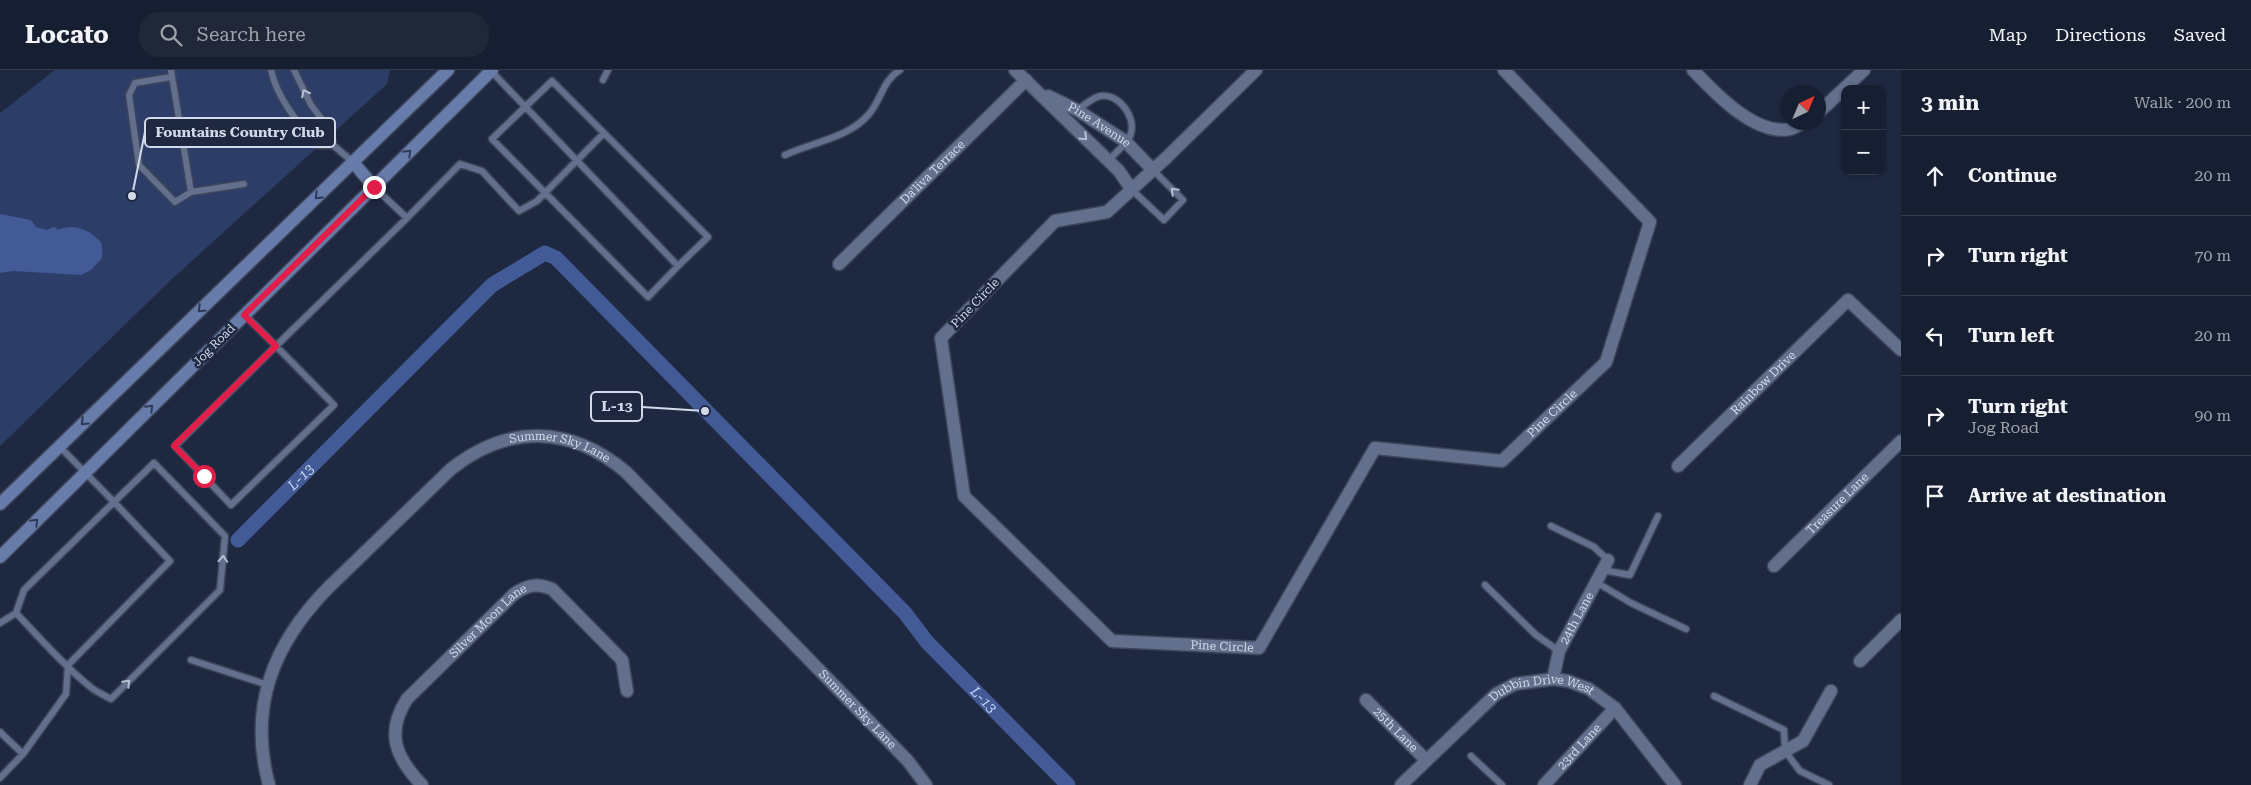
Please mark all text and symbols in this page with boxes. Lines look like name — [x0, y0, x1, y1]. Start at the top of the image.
search box — [139, 12, 489, 57]
text: Locato — [25, 21, 109, 49]
icon: search — [157, 21, 185, 49]
text: Search here — [197, 23, 306, 46]
text: Map — [1989, 24, 2027, 45]
text: Directions — [2055, 24, 2146, 45]
text: Saved — [2174, 24, 2226, 45]
north arrow — [1781, 85, 1826, 130]
map controls — [1841, 85, 1886, 175]
button: + — [1841, 85, 1886, 130]
one-way arrow — [301, 89, 311, 98]
text: 3 min — [1921, 91, 1979, 115]
text: Walk · 200 m — [2134, 93, 2231, 112]
street label: Pine Avenue — [1066, 100, 1134, 150]
callout: Fountains Country Club — [145, 118, 335, 147]
text: Fountains Country Club — [155, 124, 325, 140]
button: − — [1841, 130, 1886, 175]
one-way arrow — [1079, 131, 1088, 140]
street label: Da'liva Terrace — [897, 137, 968, 207]
one-way arrow — [403, 150, 412, 159]
icon: ahead — [1921, 162, 1949, 190]
text: Continue — [1968, 164, 2057, 187]
text: 20 m — [2194, 166, 2231, 185]
route end — [363, 176, 386, 199]
one-way arrow — [1171, 188, 1180, 197]
one-way arrow — [315, 190, 324, 199]
icon: right — [1921, 242, 1949, 270]
text: Turn right — [1968, 244, 2068, 267]
text: 70 m — [2194, 246, 2231, 265]
street label: Pine Circle — [948, 275, 1002, 331]
one-way arrow — [198, 303, 207, 312]
street label: Jog Road — [190, 321, 238, 369]
icon: left — [1921, 322, 1949, 350]
text: Turn left — [1968, 324, 2054, 347]
text: 20 m — [2194, 326, 2231, 345]
street label: Rainbow Drive — [1728, 348, 1799, 418]
street label: Pine Circle — [1524, 386, 1580, 440]
callout: L-13 — [591, 392, 642, 421]
text: Turn right — [1968, 395, 2068, 418]
text: L-13 — [601, 398, 633, 414]
icon: right — [1921, 402, 1949, 430]
one-way arrow — [144, 405, 153, 414]
text: 90 m — [2194, 406, 2231, 425]
one-way arrow — [81, 416, 90, 425]
text: Jog Road — [1968, 418, 2039, 437]
street label: Summer Sky Lane — [508, 429, 613, 465]
water label: L-13 — [284, 460, 317, 494]
route start — [193, 465, 216, 488]
street label: Treasure Lane — [1803, 470, 1872, 537]
icon: arrive — [1921, 482, 1949, 510]
text: Arrive at destination — [1968, 484, 2166, 507]
one-way arrow — [29, 519, 38, 528]
one-way arrow — [217, 555, 228, 563]
street label: Silver Moon Lane — [446, 581, 529, 661]
street label: 24th Lane — [1557, 589, 1597, 647]
street label: Pine Circle — [1190, 638, 1254, 655]
street label: Summer Sky Lane — [816, 667, 899, 752]
street label: Dubbin Drive West — [1486, 672, 1598, 704]
one-way arrow — [122, 680, 131, 689]
water label: L-13 — [967, 682, 1000, 716]
street label: 25th Lane — [1371, 705, 1421, 755]
street label: 23rd Lane — [1555, 721, 1604, 773]

